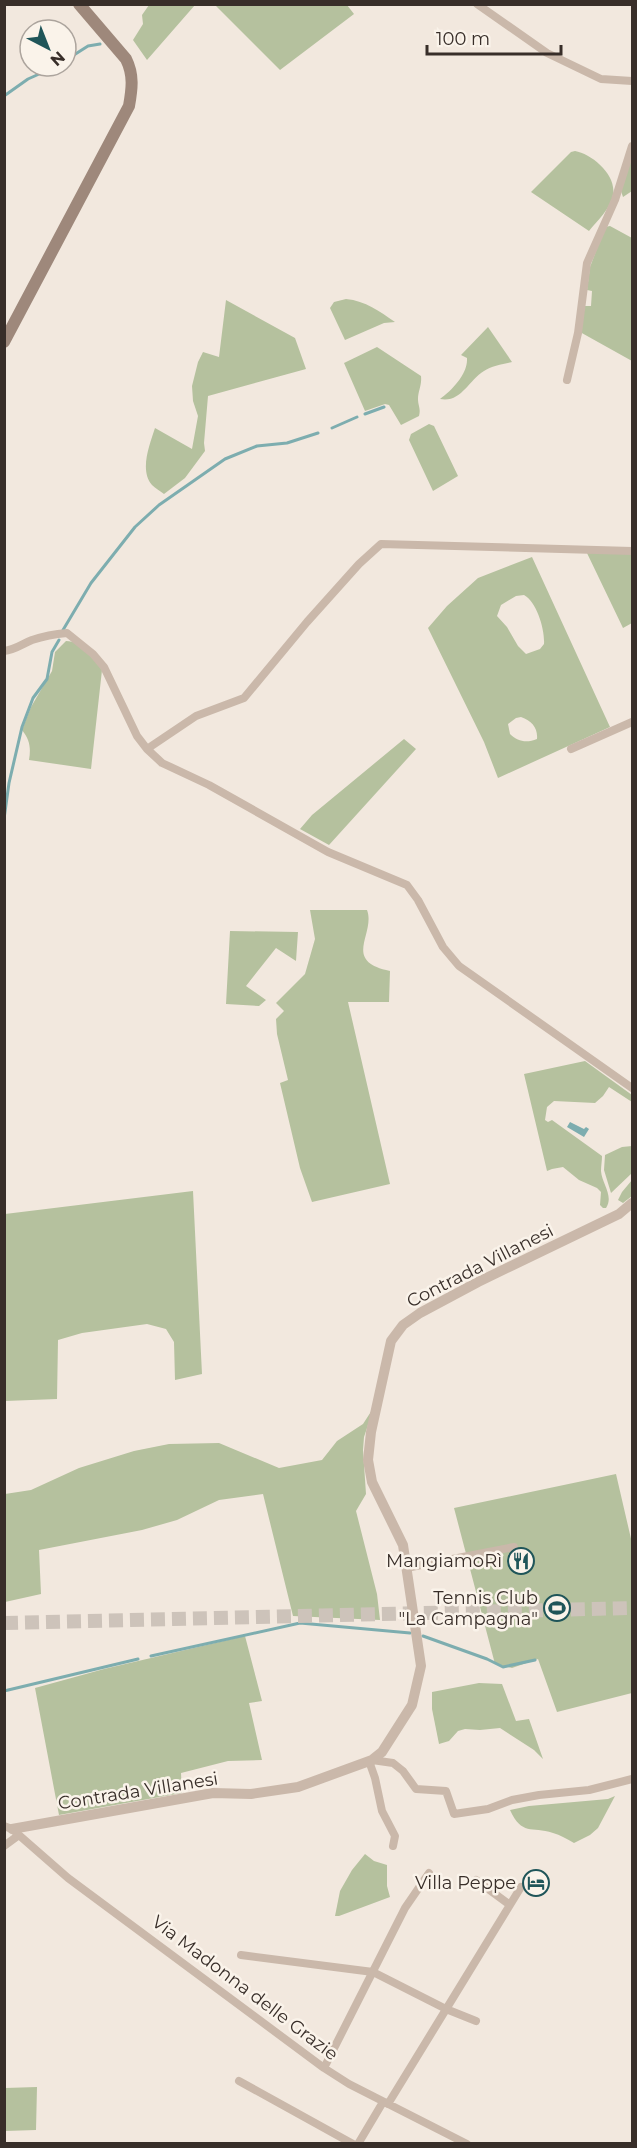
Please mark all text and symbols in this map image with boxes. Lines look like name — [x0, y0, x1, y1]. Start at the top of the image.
north arrow — [18, 18, 78, 78]
scale bar — [427, 18, 560, 56]
text: 100 m — [436, 28, 490, 50]
text: N — [47, 47, 69, 70]
street label: Contrada Villanesi — [403, 1219, 557, 1313]
restaurant icon: MangiamoRì — [506, 1546, 536, 1576]
place label: MangiamoRì — [386, 1550, 502, 1572]
place label: Tennis Club "La Campagna" — [398, 1587, 538, 1630]
sports icon: Tennis Club "La Campagna" — [542, 1593, 572, 1623]
street label: Contrada Villanesi — [56, 1767, 220, 1815]
hotel icon: Villa Peppe — [521, 1868, 551, 1898]
place label: Villa Peppe — [415, 1872, 516, 1894]
street label: Via Madonna delle Grazie — [147, 1911, 343, 2065]

